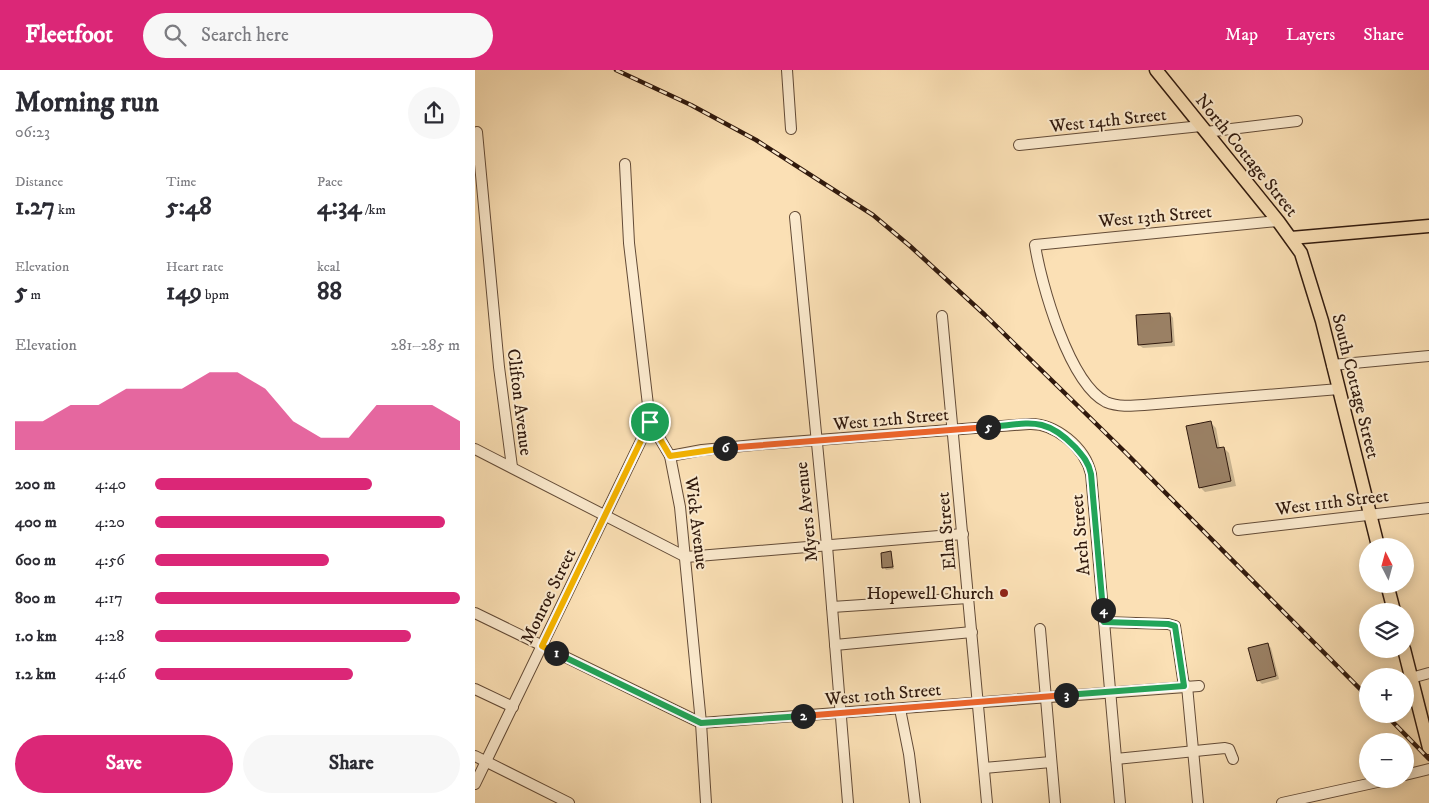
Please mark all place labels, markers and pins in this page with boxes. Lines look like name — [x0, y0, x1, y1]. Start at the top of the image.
pin — [629, 401, 671, 443]
pin: 5 — [975, 414, 1001, 440]
pin: 6 — [713, 436, 737, 460]
place label: Hopewell Church — [866, 583, 995, 605]
marker: Hopewell Church — [998, 587, 1010, 599]
pin: 4 — [1091, 598, 1115, 622]
pin: 1 — [543, 640, 569, 666]
pin: 3 — [1053, 682, 1079, 708]
pin: 2 — [791, 704, 815, 728]

